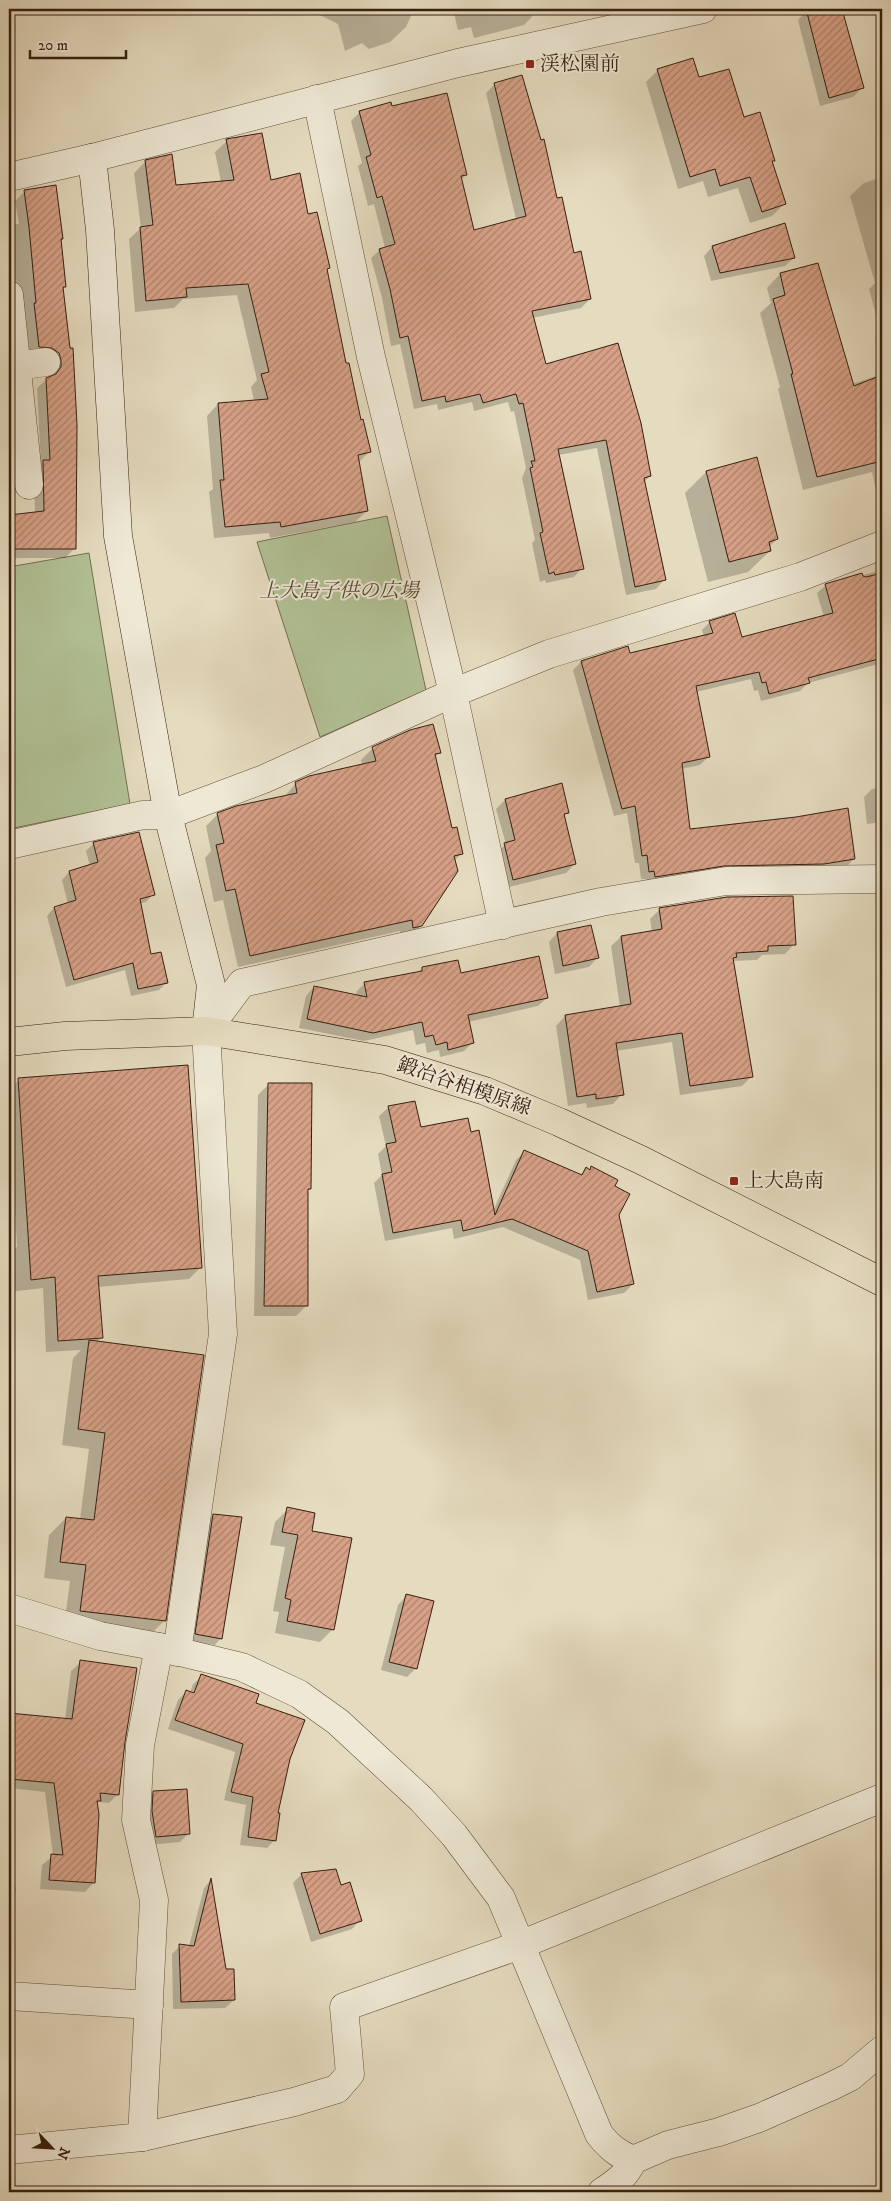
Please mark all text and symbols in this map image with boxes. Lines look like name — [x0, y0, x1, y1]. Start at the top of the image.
scale bar — [30, 28, 126, 60]
text: 20 m — [38, 36, 68, 55]
place label: 渓松園前 — [540, 52, 620, 77]
marker: 渓松園前 — [524, 58, 536, 70]
park label: 上大島子供の広場 — [259, 579, 421, 604]
street label: 鍛冶谷相模原線 — [394, 1052, 534, 1122]
place label: 上大島南 — [744, 1169, 824, 1194]
marker: 上大島南 — [728, 1175, 740, 1187]
north arrow — [28, 2124, 78, 2174]
text: N — [52, 2144, 73, 2163]

